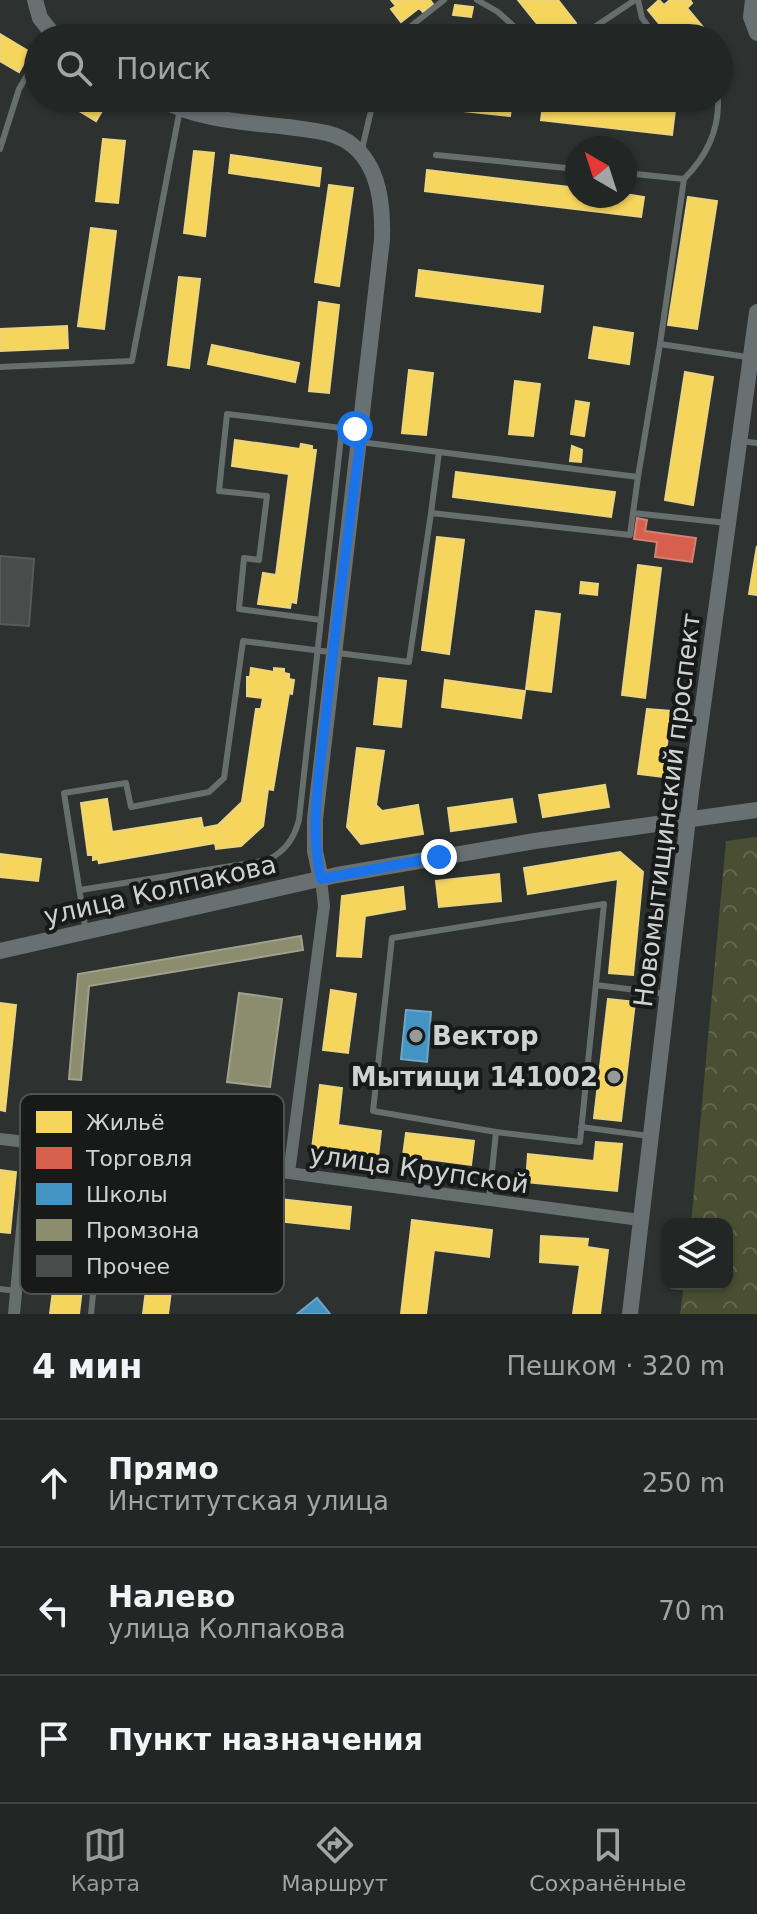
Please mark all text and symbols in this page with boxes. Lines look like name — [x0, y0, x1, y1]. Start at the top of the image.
search box — [24, 24, 733, 112]
icon: search — [52, 46, 96, 90]
text: Поиск — [116, 51, 211, 86]
north arrow — [565, 136, 637, 208]
route start — [337, 411, 373, 447]
street label: Новомытищинский проспект — [628, 611, 706, 1009]
route end — [421, 839, 457, 875]
street label: улица Колпакова — [41, 849, 279, 931]
place label: Вектор — [432, 1021, 539, 1051]
marker: Вектор — [407, 1027, 425, 1045]
place label: Мытищи 141002 — [351, 1062, 598, 1092]
marker: Мытищи 141002 — [605, 1068, 623, 1086]
legend — [20, 1094, 284, 1294]
text: Жильё — [86, 1110, 165, 1135]
street label: улица Крупской — [308, 1139, 530, 1199]
text: Торговля — [85, 1146, 192, 1171]
text: Школы — [86, 1182, 168, 1207]
text: Промзона — [86, 1218, 200, 1243]
map controls — [661, 1218, 733, 1290]
button: layers — [661, 1218, 733, 1290]
text: Прочее — [86, 1254, 170, 1279]
text: 4 мин — [32, 1346, 143, 1386]
text: Пешком · 320 m — [506, 1351, 725, 1381]
text: Прямо — [108, 1451, 219, 1486]
icon: ahead — [32, 1461, 76, 1505]
text: 250 m — [642, 1468, 725, 1498]
text: Институтская улица — [108, 1486, 389, 1516]
text: Налево — [108, 1579, 235, 1614]
icon: left — [32, 1589, 76, 1633]
text: 70 m — [658, 1596, 725, 1626]
text: улица Колпакова — [108, 1614, 346, 1644]
icon: arrive — [32, 1717, 76, 1761]
text: Пункт назначения — [108, 1722, 423, 1757]
tab: Карта — [71, 1823, 140, 1896]
tab: Маршрут — [282, 1823, 388, 1896]
tab: Сохранённые — [529, 1823, 686, 1896]

